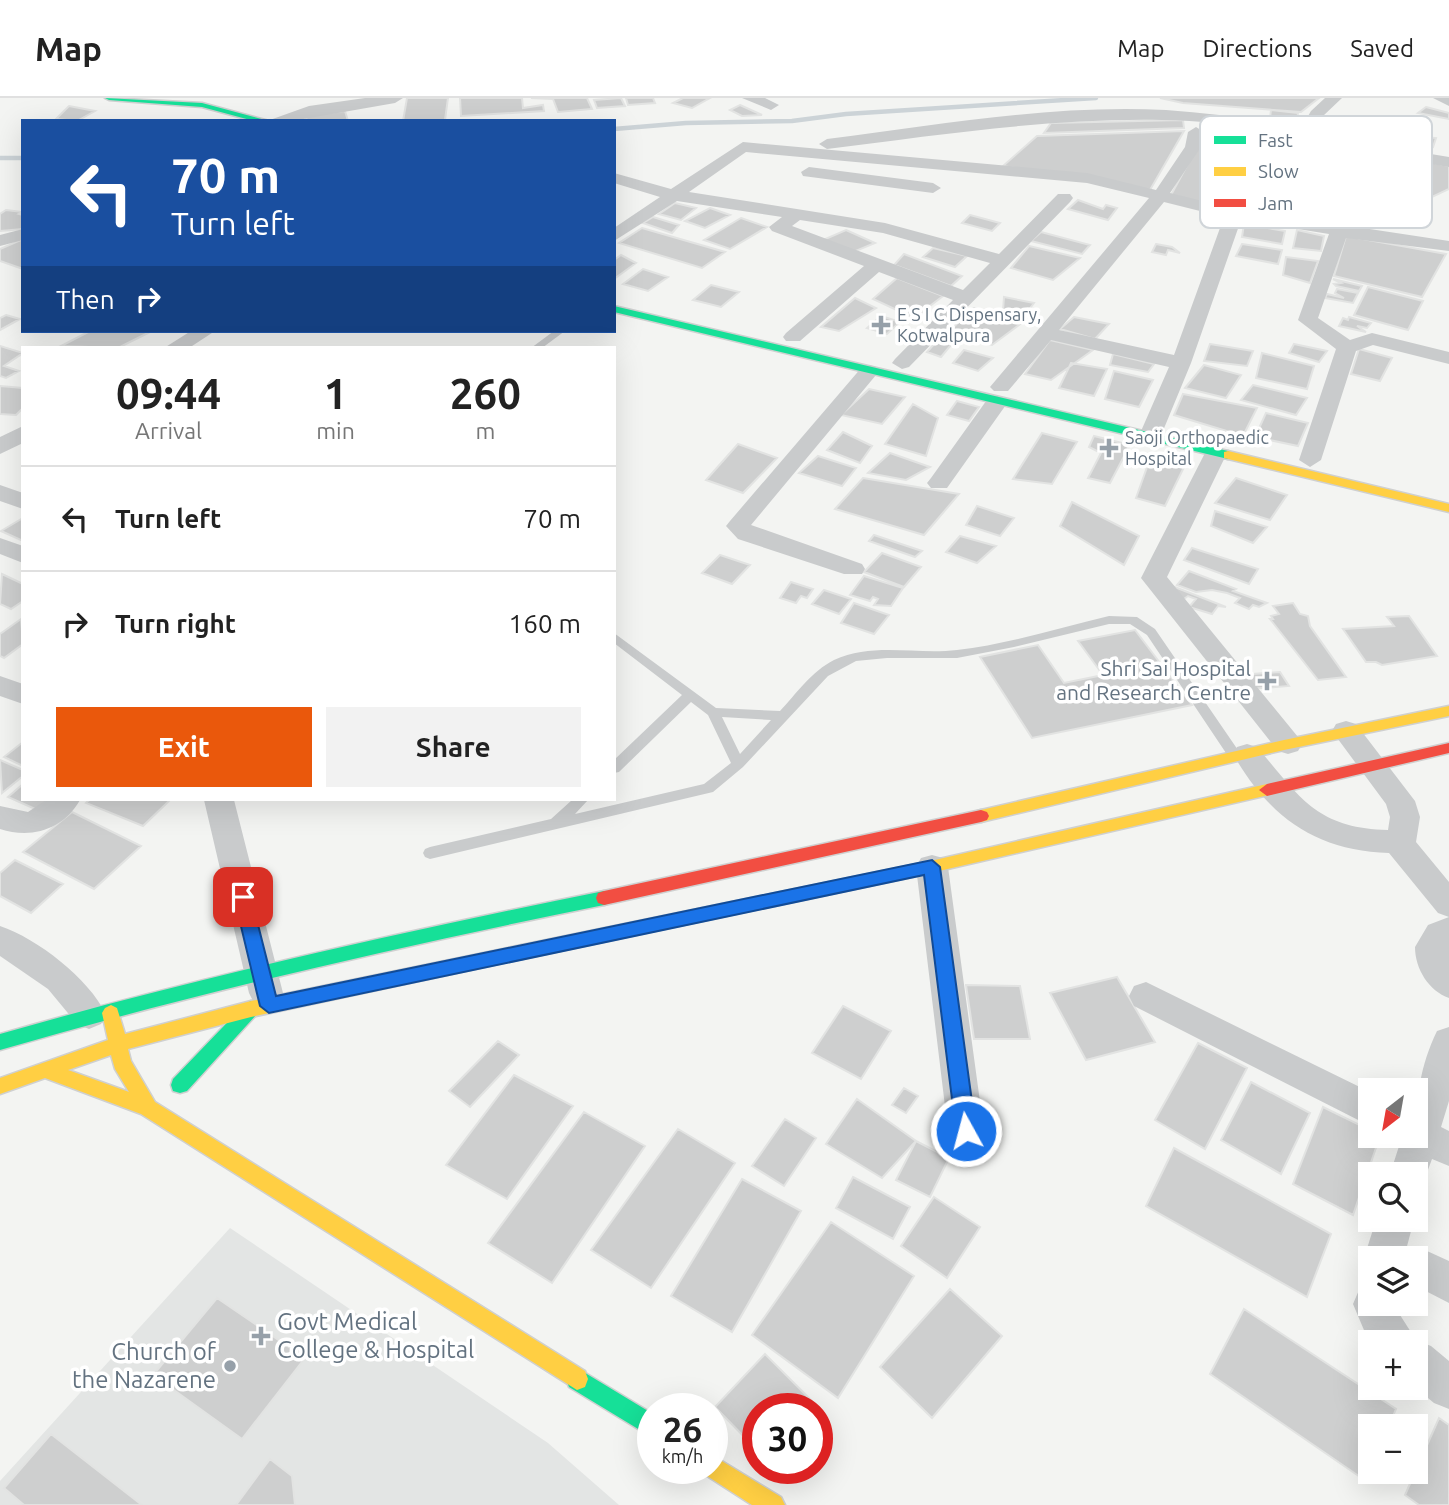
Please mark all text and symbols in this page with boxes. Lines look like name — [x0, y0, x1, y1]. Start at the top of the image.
text: Map — [35, 30, 102, 67]
text: Map — [1117, 35, 1164, 62]
text: Directions — [1202, 35, 1312, 62]
text: Saved — [1350, 35, 1414, 62]
legend — [1200, 116, 1432, 228]
text: Fast — [1258, 129, 1293, 151]
icon: left — [56, 147, 147, 238]
text: 70 m — [171, 147, 280, 202]
text: Slow — [1258, 160, 1299, 182]
text: Jam — [1258, 192, 1294, 214]
text: Turn left — [171, 205, 295, 241]
icon: right — [129, 280, 167, 318]
text: Then — [56, 285, 115, 314]
place label: E S I C Dispensary, Kotwalpura — [897, 304, 1041, 345]
marker: E S I C Dispensary, Kotwalpura — [871, 315, 891, 335]
text: 09:44 — [116, 370, 221, 417]
text: 1 — [324, 370, 347, 417]
text: 260 — [450, 370, 521, 417]
text: Arrival — [135, 418, 202, 443]
text: min — [316, 418, 355, 443]
text: m — [475, 418, 495, 443]
place label: Saoji Orthopaedic Hospital — [1125, 427, 1269, 468]
marker: Saoji Orthopaedic Hospital — [1099, 438, 1119, 458]
icon: left — [56, 500, 94, 538]
text: Turn left — [115, 504, 221, 533]
text: 70 m — [523, 504, 581, 533]
icon: right — [56, 605, 94, 643]
text: Turn right — [115, 609, 236, 638]
text: 160 m — [509, 609, 581, 638]
place label: Shri Sai Hospital and Research Centre — [1056, 656, 1251, 704]
marker: Shri Sai Hospital and Research Centre — [1257, 671, 1277, 691]
button: Exit — [56, 707, 312, 787]
button: Share — [326, 707, 581, 787]
pin — [213, 867, 273, 927]
icon: arrive — [224, 878, 262, 916]
north arrow — [1358, 1078, 1428, 1148]
map controls — [1358, 1078, 1428, 1484]
position arrow — [929, 1094, 1003, 1168]
button: search — [1358, 1162, 1428, 1232]
button: layers — [1358, 1246, 1428, 1316]
place label: Govt Medical College & Hospital — [277, 1308, 474, 1363]
marker: Govt Medical College & Hospital — [251, 1326, 271, 1346]
button: + — [1358, 1330, 1428, 1400]
place label: Church of the Nazarene — [72, 1338, 217, 1393]
marker: Church of the Nazarene — [222, 1358, 238, 1374]
speed limit sign: 30 — [742, 1393, 833, 1484]
text: 26 — [663, 1409, 702, 1449]
button: − — [1358, 1414, 1428, 1484]
text: km/h — [662, 1446, 703, 1466]

